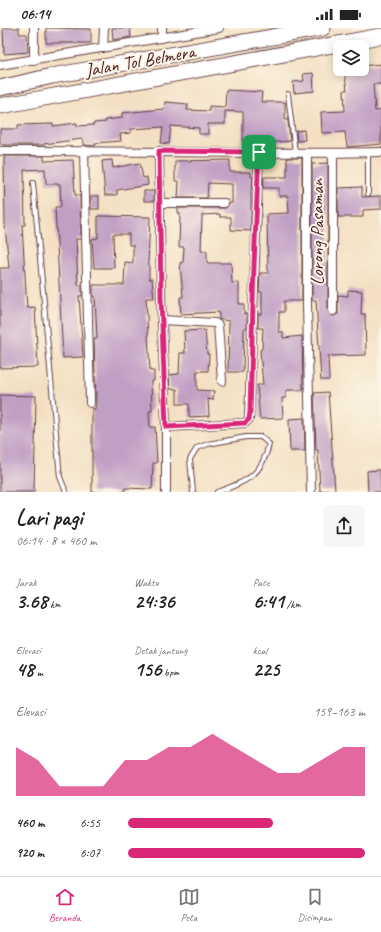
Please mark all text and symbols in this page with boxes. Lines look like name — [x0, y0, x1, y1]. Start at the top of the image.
text: 06:14 — [20, 5, 50, 24]
street label: Jalan Tol Belmera — [82, 39, 199, 83]
map controls — [333, 40, 369, 76]
button: layers — [333, 40, 369, 76]
pin — [242, 135, 276, 169]
icon: arrive — [248, 141, 270, 163]
street label: Lorong Pasaman — [305, 177, 329, 285]
text: Lari pagi — [16, 504, 83, 532]
button: share — [323, 505, 365, 547]
text: 06:14 · 8 × 460 m — [16, 533, 97, 549]
text: Jarak — [16, 575, 36, 589]
text: Waktu — [134, 575, 159, 589]
text: Pace — [253, 575, 270, 589]
text: 3.68 — [16, 589, 47, 614]
text: 24:36 — [134, 589, 175, 614]
text: 6:41 — [253, 589, 284, 614]
text: km — [47, 597, 61, 611]
text: /km — [284, 597, 301, 611]
text: Elevasi — [16, 643, 41, 657]
text: Detak jantung — [134, 643, 187, 657]
text: kcal — [253, 643, 267, 657]
text: 48 — [16, 657, 34, 682]
text: 156 — [134, 657, 161, 682]
text: 225 — [253, 657, 279, 682]
text: m — [34, 665, 43, 679]
text: bpm — [161, 665, 179, 679]
text: Elevasi — [16, 704, 46, 720]
text: 159–163 m — [314, 704, 365, 720]
text: 460 m — [16, 815, 44, 831]
text: 6:55 — [80, 815, 100, 831]
text: 920 m — [16, 845, 44, 861]
text: 6:07 — [80, 845, 100, 861]
tab: Beranda — [49, 886, 80, 924]
tab: Peta — [178, 886, 200, 924]
tab: Disimpan — [297, 886, 332, 924]

